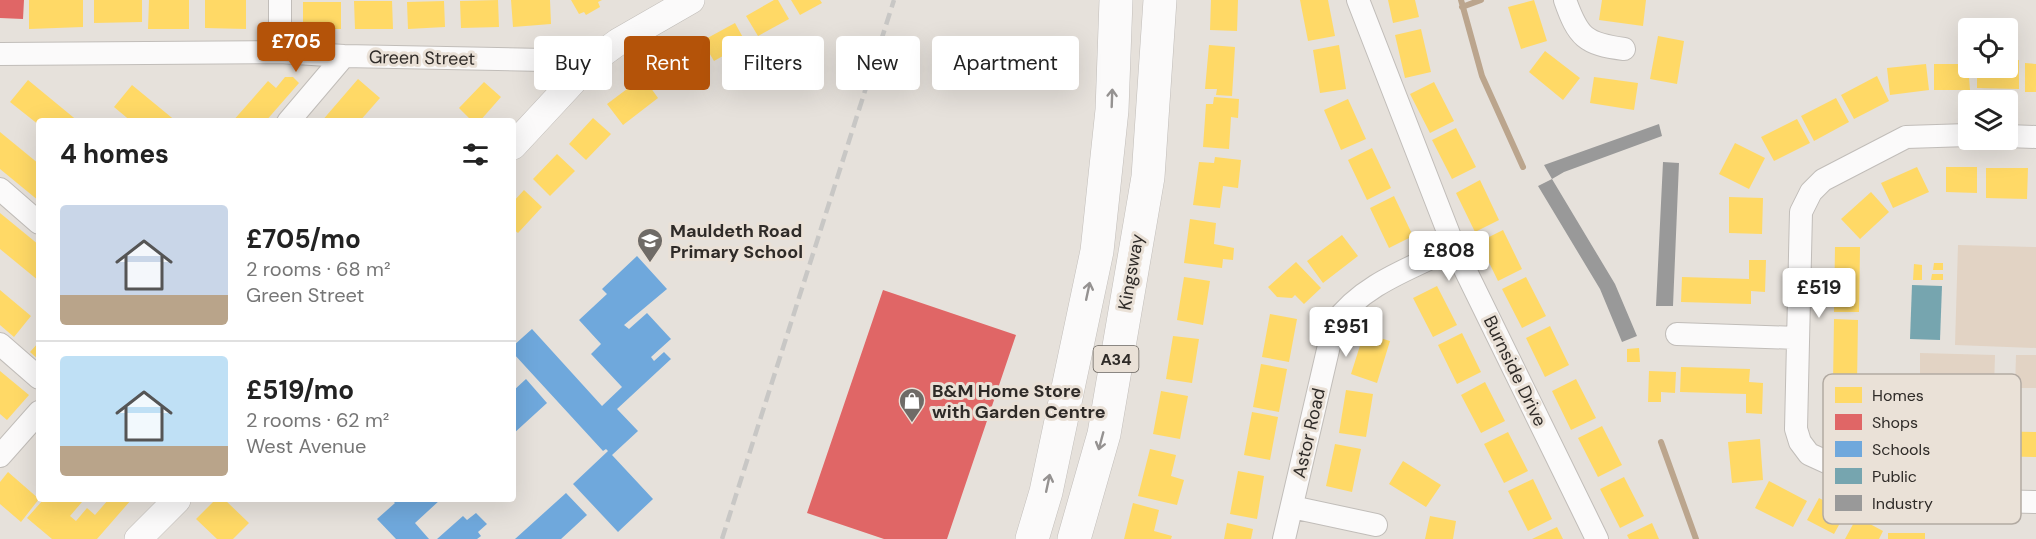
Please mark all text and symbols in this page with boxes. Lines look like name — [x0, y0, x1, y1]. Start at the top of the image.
map controls — [1958, 18, 2018, 150]
button: locate — [1958, 18, 2018, 78]
pin: £705 — [260, 22, 332, 73]
text: £705 — [271, 28, 321, 54]
chip: Buy — [534, 36, 612, 90]
chip: Rent — [624, 36, 710, 90]
chip: Filters — [722, 36, 824, 90]
chip: New — [836, 36, 920, 90]
chip: Apartment — [932, 36, 1079, 90]
street label: Green Street — [369, 45, 475, 71]
one-way arrow — [1106, 89, 1118, 109]
button: layers — [1958, 90, 2018, 150]
text: 4 homes — [60, 137, 169, 171]
icon: filters — [459, 138, 492, 171]
place label: Mauldeth Road Primary School — [670, 219, 803, 264]
text: £705/mo — [246, 222, 361, 256]
school or university icon: Mauldeth Road Primary School — [635, 226, 665, 264]
icon: home — [108, 229, 180, 301]
pin: £808 — [1413, 231, 1485, 282]
street label: Kingsway — [1113, 232, 1149, 312]
text: £808 — [1423, 237, 1475, 263]
text: 2 rooms · 68 m² — [246, 256, 391, 282]
pin: £519 — [1783, 268, 1855, 319]
text: £519 — [1797, 274, 1841, 300]
text: Green Street — [246, 282, 364, 308]
one-way arrow — [1083, 282, 1095, 301]
pin: £951 — [1310, 307, 1382, 358]
street label: Burnside Drive — [1478, 312, 1552, 430]
text: £951 — [1324, 313, 1368, 339]
road number: A34 — [1094, 346, 1138, 372]
text: £519/mo — [246, 373, 354, 407]
legend — [1823, 374, 2021, 524]
place label: B&M Home Store with Garden Centre — [932, 379, 1106, 424]
icon: home — [108, 380, 180, 452]
text: Homes — [1872, 385, 1924, 406]
shop icon: B&M Home Store with Garden Centre — [897, 386, 927, 424]
street label: Astor Road — [1287, 386, 1331, 480]
text: 2 rooms · 62 m² — [246, 407, 389, 433]
text: Shops — [1872, 412, 1918, 433]
one-way arrow — [1095, 431, 1107, 450]
text: West Avenue — [246, 433, 366, 459]
text: Schools — [1872, 439, 1930, 460]
text: Public — [1872, 466, 1917, 487]
one-way arrow — [1042, 473, 1054, 492]
text: Industry — [1872, 493, 1933, 514]

